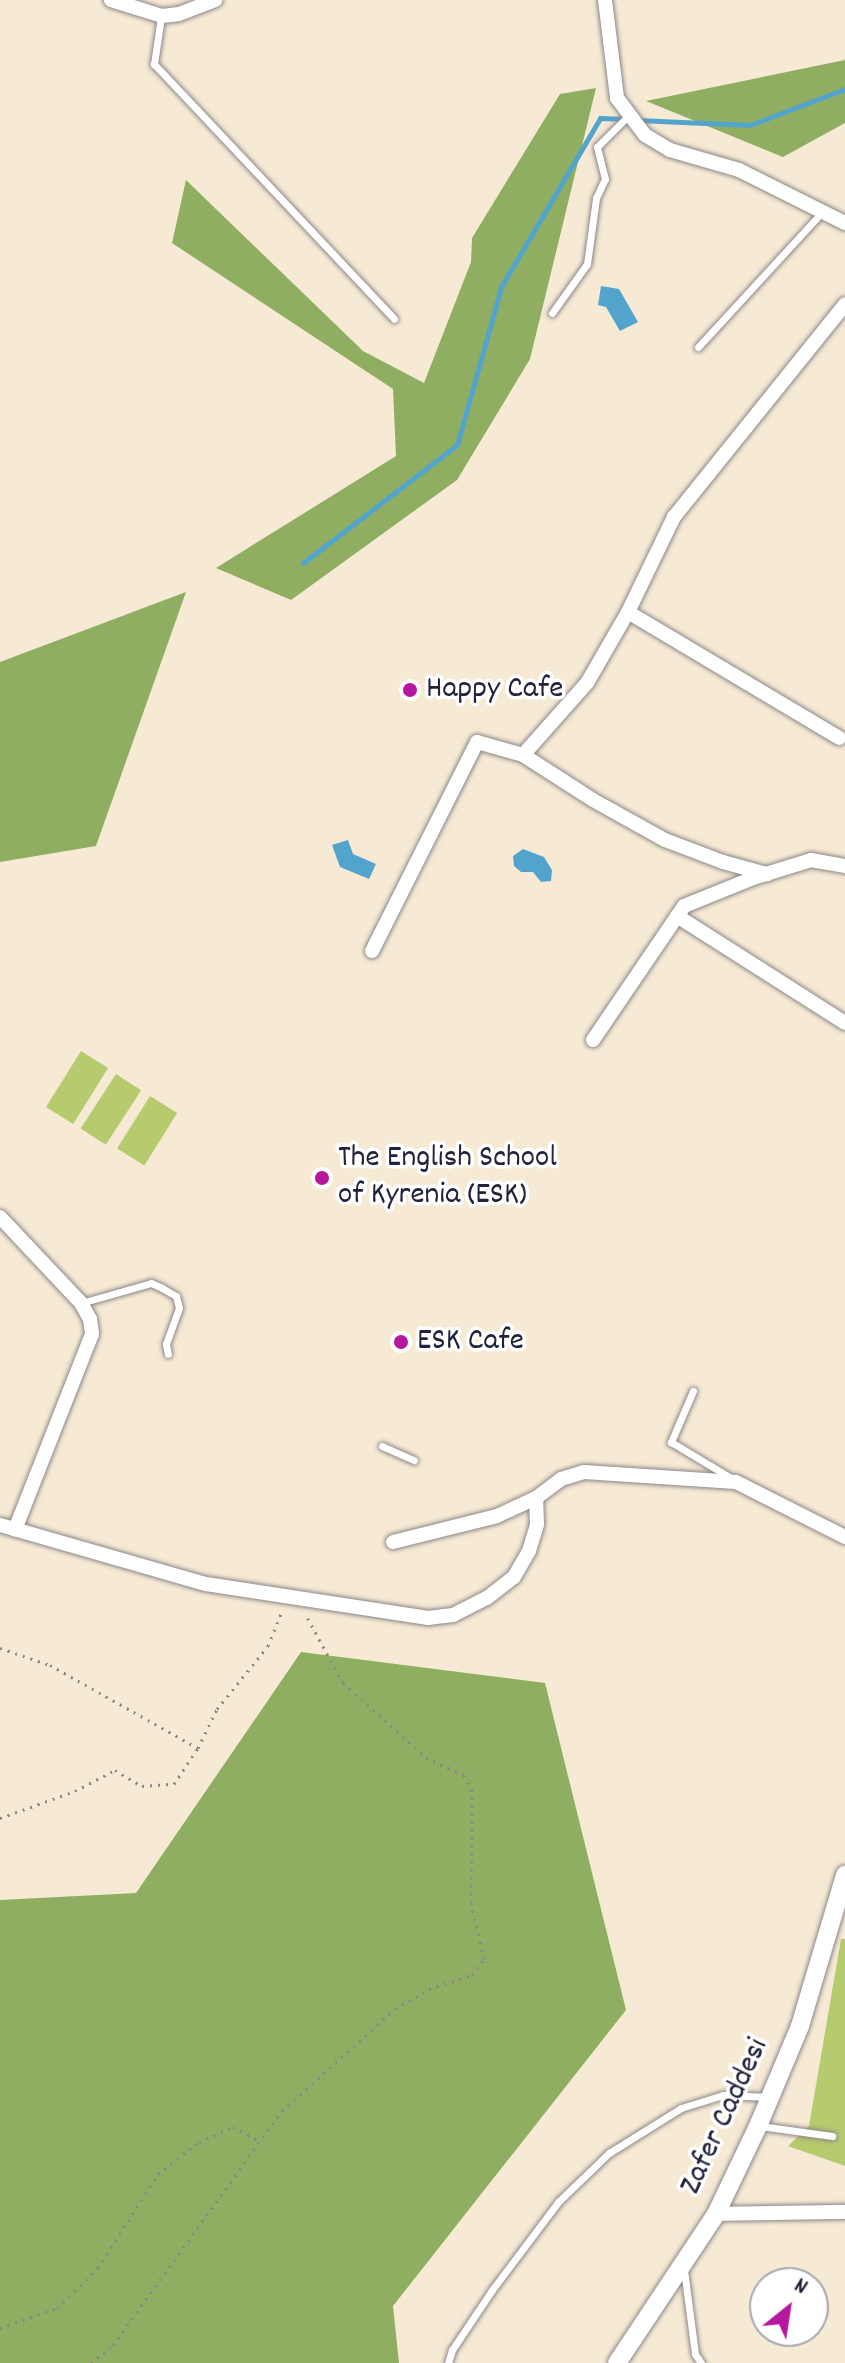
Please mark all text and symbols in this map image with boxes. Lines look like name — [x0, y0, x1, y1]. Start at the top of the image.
place label: Happy Cafe — [426, 671, 563, 709]
marker: Happy Cafe — [401, 681, 419, 699]
place label: The English School of Kyrenia (ESK) — [338, 1141, 557, 1216]
marker: The English School of Kyrenia (ESK) — [313, 1169, 331, 1187]
place label: ESK Cafe — [417, 1323, 524, 1361]
marker: ESK Cafe — [392, 1333, 410, 1351]
street label: Zafer Caddesi — [673, 2033, 779, 2201]
north arrow — [749, 2267, 829, 2347]
text: N — [788, 2271, 813, 2304]

